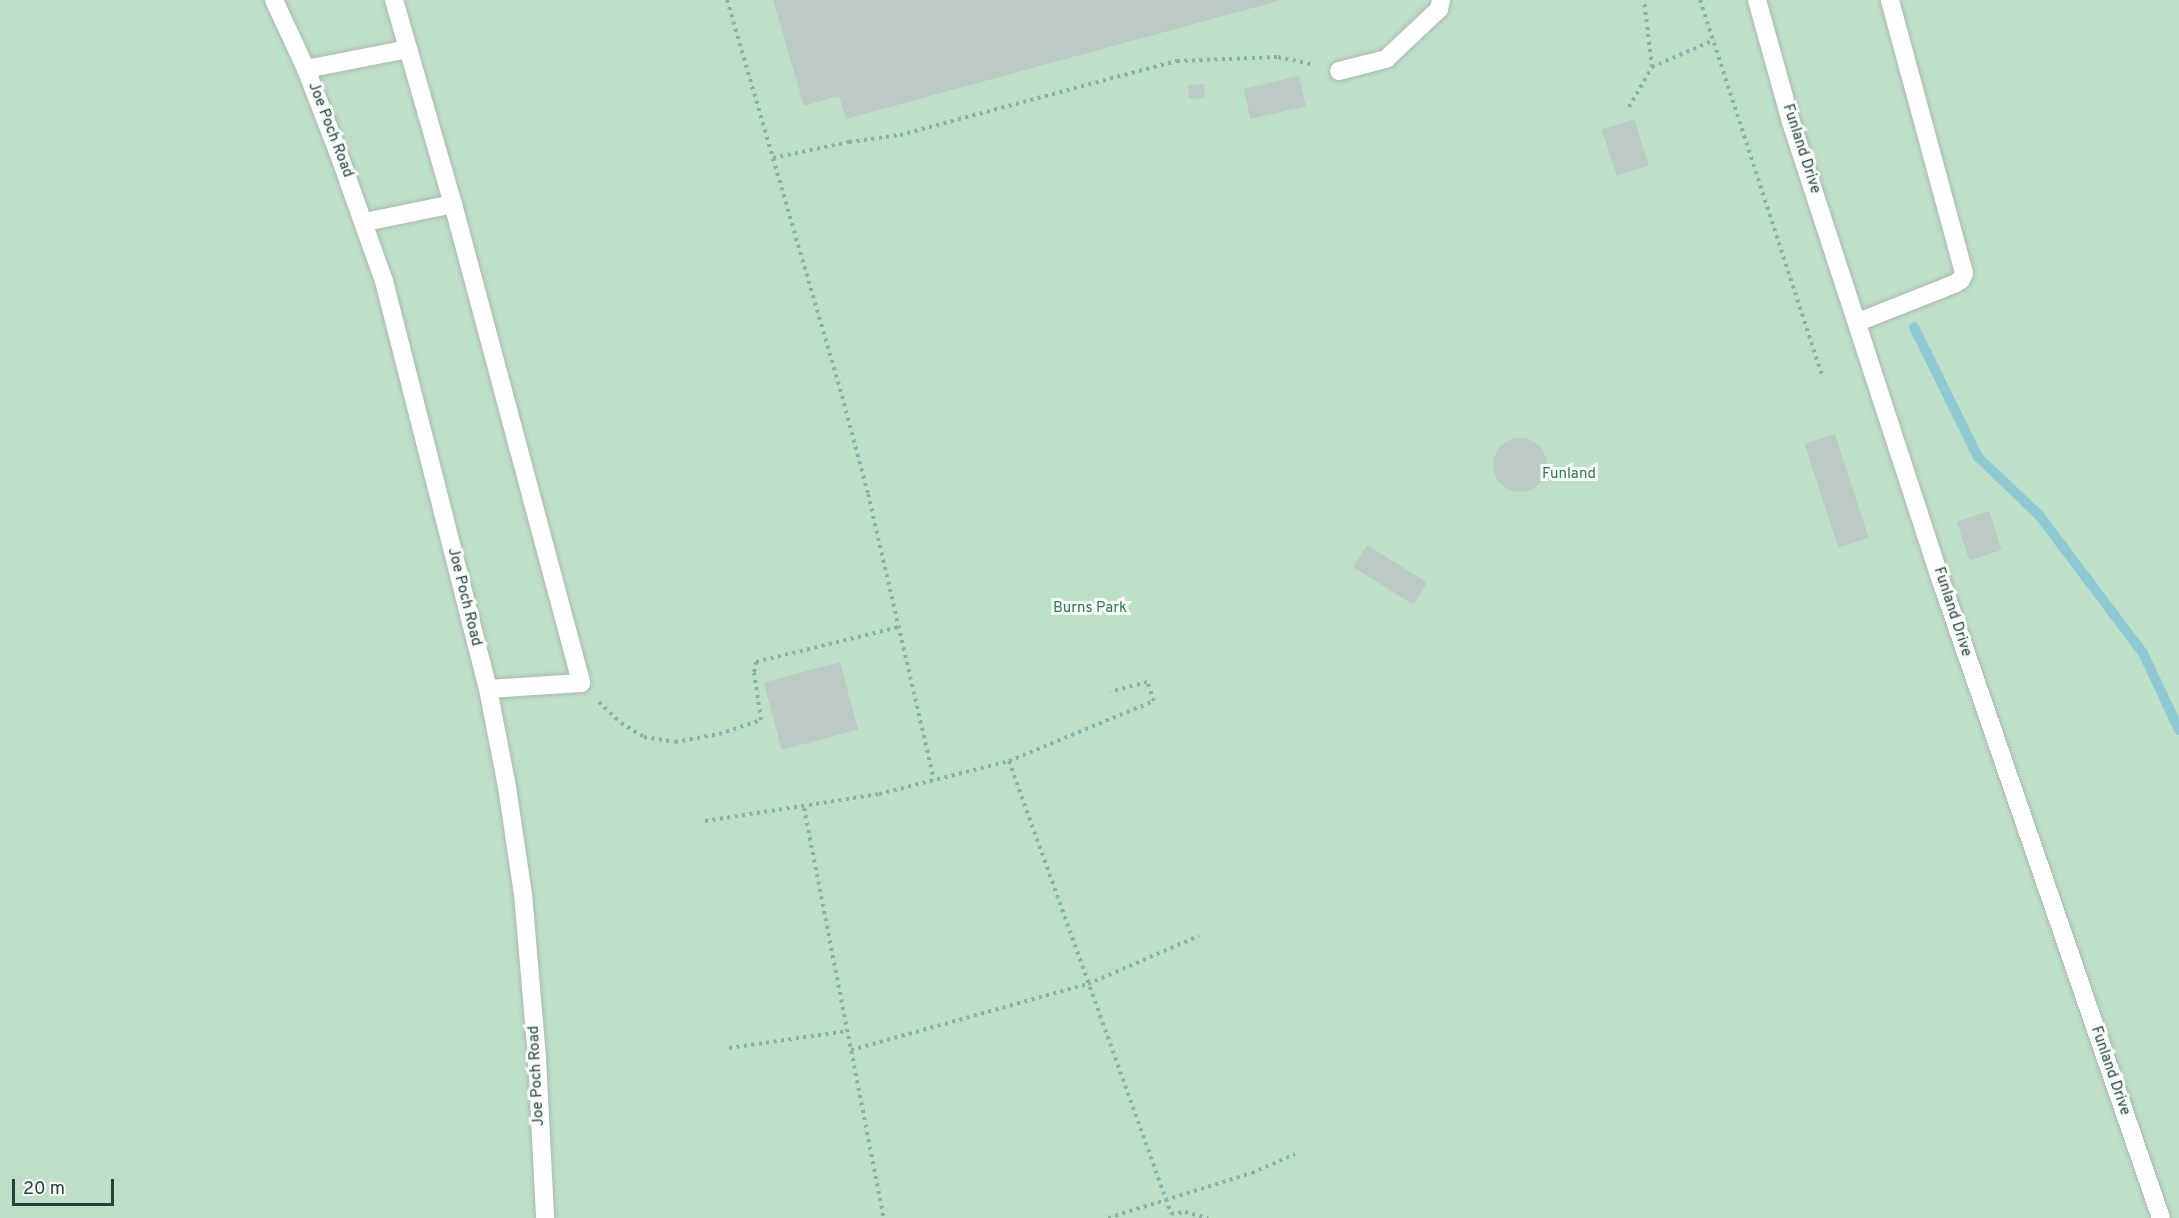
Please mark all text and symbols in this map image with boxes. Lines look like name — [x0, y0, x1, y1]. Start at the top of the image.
street label: Joe Poch Road — [304, 80, 356, 180]
street label: Funland Drive — [1778, 102, 1824, 196]
park label: Funland — [1542, 466, 1596, 484]
street label: Joe Poch Road — [443, 546, 485, 648]
street label: Funland Drive — [1929, 565, 1975, 659]
park label: Burns Park — [1053, 600, 1127, 618]
street label: Funland Drive — [2086, 1024, 2134, 1118]
street label: Joe Poch Road — [525, 1025, 549, 1127]
scale bar — [15, 1167, 117, 1205]
text: 20 m — [23, 1178, 65, 1201]

